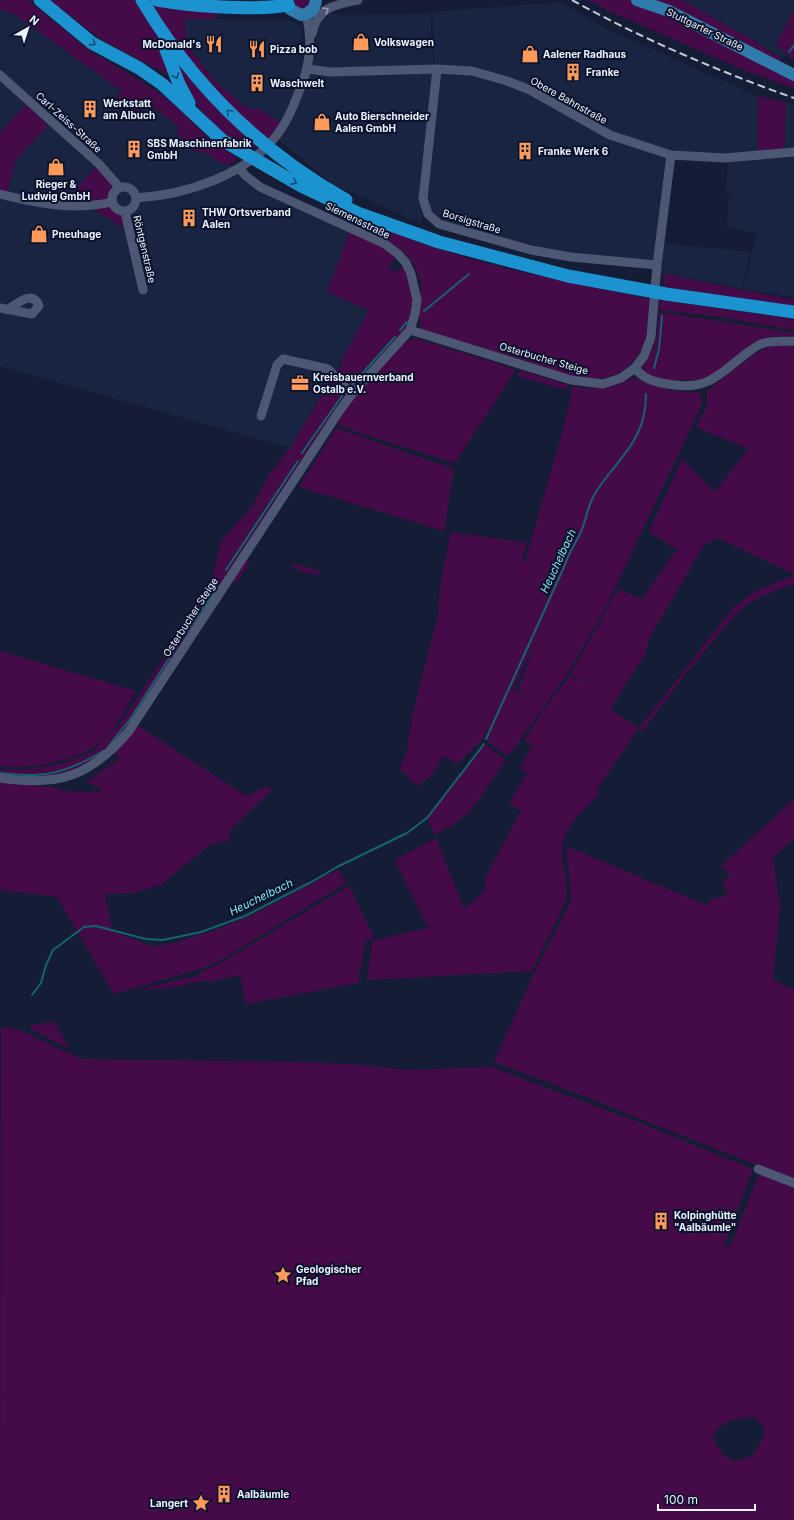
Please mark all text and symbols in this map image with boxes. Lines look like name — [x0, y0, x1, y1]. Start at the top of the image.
street label: Stuttgarter Straße — [665, 5, 746, 53]
north arrow — [8, 8, 48, 48]
one-way arrow — [322, 8, 329, 15]
text: N — [27, 12, 42, 28]
shop icon: Volkswagen — [351, 32, 371, 52]
restaurant icon: McDonald's — [204, 34, 224, 54]
place label: Volkswagen — [374, 36, 434, 49]
place label: McDonald's — [142, 38, 201, 50]
one-way arrow — [89, 39, 96, 46]
restaurant icon: Pizza bob — [247, 39, 267, 59]
place label: Pizza bob — [270, 43, 318, 55]
shop icon: Aalener Radhaus — [520, 44, 540, 64]
place label: Aalener Radhaus — [543, 48, 626, 60]
building icon: Franke — [563, 62, 583, 82]
place label: Franke — [586, 66, 619, 78]
one-way arrow — [171, 72, 179, 80]
building icon: Waschwelt — [247, 73, 267, 93]
street label: Obere Bahnstraße — [529, 74, 610, 126]
place label: Waschwelt — [270, 77, 324, 89]
street label: Carl-Zeiss-Straße — [34, 89, 105, 155]
place label: Werkstatt am Albuch — [103, 97, 155, 121]
building icon: Werkstatt am Albuch — [80, 99, 100, 119]
one-way arrow — [226, 109, 234, 117]
place label: Auto Bierschneider Aalen GmbH — [335, 110, 429, 134]
shop icon: Auto Bierschneider Aalen GmbH — [312, 112, 332, 132]
place label: SBS Maschinenfabrik GmbH — [147, 137, 252, 161]
building icon: SBS Maschinenfabrik GmbH — [124, 139, 144, 159]
building icon: Franke Werk 6 — [515, 141, 535, 161]
place label: Franke Werk 6 — [538, 145, 609, 157]
shop icon: Rieger & Ludwig GmbH — [46, 157, 66, 177]
place label: Rieger & Ludwig GmbH — [22, 178, 90, 203]
one-way arrow — [290, 178, 297, 185]
street label: Siemensstraße — [324, 199, 392, 241]
place label: THW Ortsverband Aalen — [202, 206, 291, 230]
street label: Borsigstraße — [442, 206, 503, 236]
building icon: THW Ortsverband Aalen — [179, 208, 199, 228]
street label: Röntgenstraße — [131, 214, 159, 284]
shop icon: Pneuhage — [29, 224, 49, 244]
place label: Pneuhage — [52, 228, 101, 241]
street label: Osterbucher Steige — [498, 340, 590, 376]
place label: Kreisbauernverband Ostalb e.V. — [313, 371, 414, 395]
office icon: Kreisbauernverband Ostalb e.V. — [290, 373, 310, 393]
water label: Heuchelbach — [537, 526, 579, 595]
street label: Osterbucher Steige — [160, 575, 220, 659]
water label: Heuchelbach — [227, 875, 296, 918]
place label: Kolpinghütte "Aalbäumle" — [674, 1209, 737, 1233]
building icon: Kolpinghütte "Aalbäumle" — [651, 1211, 671, 1231]
place label: Geologischer Pfad — [296, 1263, 361, 1287]
place icon: Geologischer Pfad — [273, 1265, 293, 1285]
building icon: Aalbäumle — [214, 1484, 234, 1504]
scale bar — [658, 1486, 755, 1512]
place label: Aalbäumle — [237, 1488, 289, 1500]
text: 100 m — [664, 1492, 698, 1507]
place icon: Langert — [191, 1493, 211, 1513]
place label: Langert — [150, 1497, 188, 1510]

